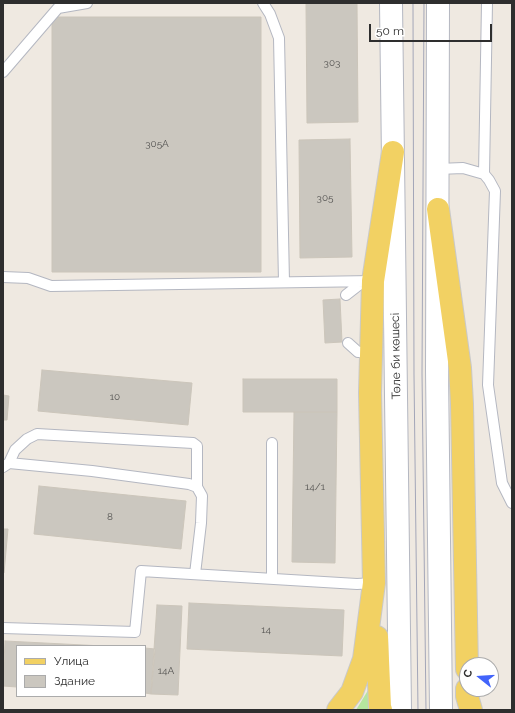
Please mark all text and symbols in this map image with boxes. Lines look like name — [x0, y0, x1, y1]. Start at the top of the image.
scale bar — [371, 16, 494, 42]
text: 50 m — [376, 24, 404, 38]
house number: 303 — [324, 57, 340, 69]
house number: 305А — [145, 138, 169, 150]
house number: 305 — [317, 192, 333, 204]
street label: Төле би көшесі — [388, 313, 404, 399]
house number: 10 — [110, 391, 120, 403]
house number: 14/1 — [305, 481, 325, 493]
house number: 8 — [107, 511, 113, 523]
house number: 14 — [261, 624, 271, 636]
legend — [16, 645, 146, 697]
text: Улица — [54, 654, 89, 668]
north arrow — [459, 657, 499, 697]
house number: 14А — [158, 665, 174, 677]
text: С — [461, 668, 475, 679]
text: Здание — [54, 674, 95, 688]

